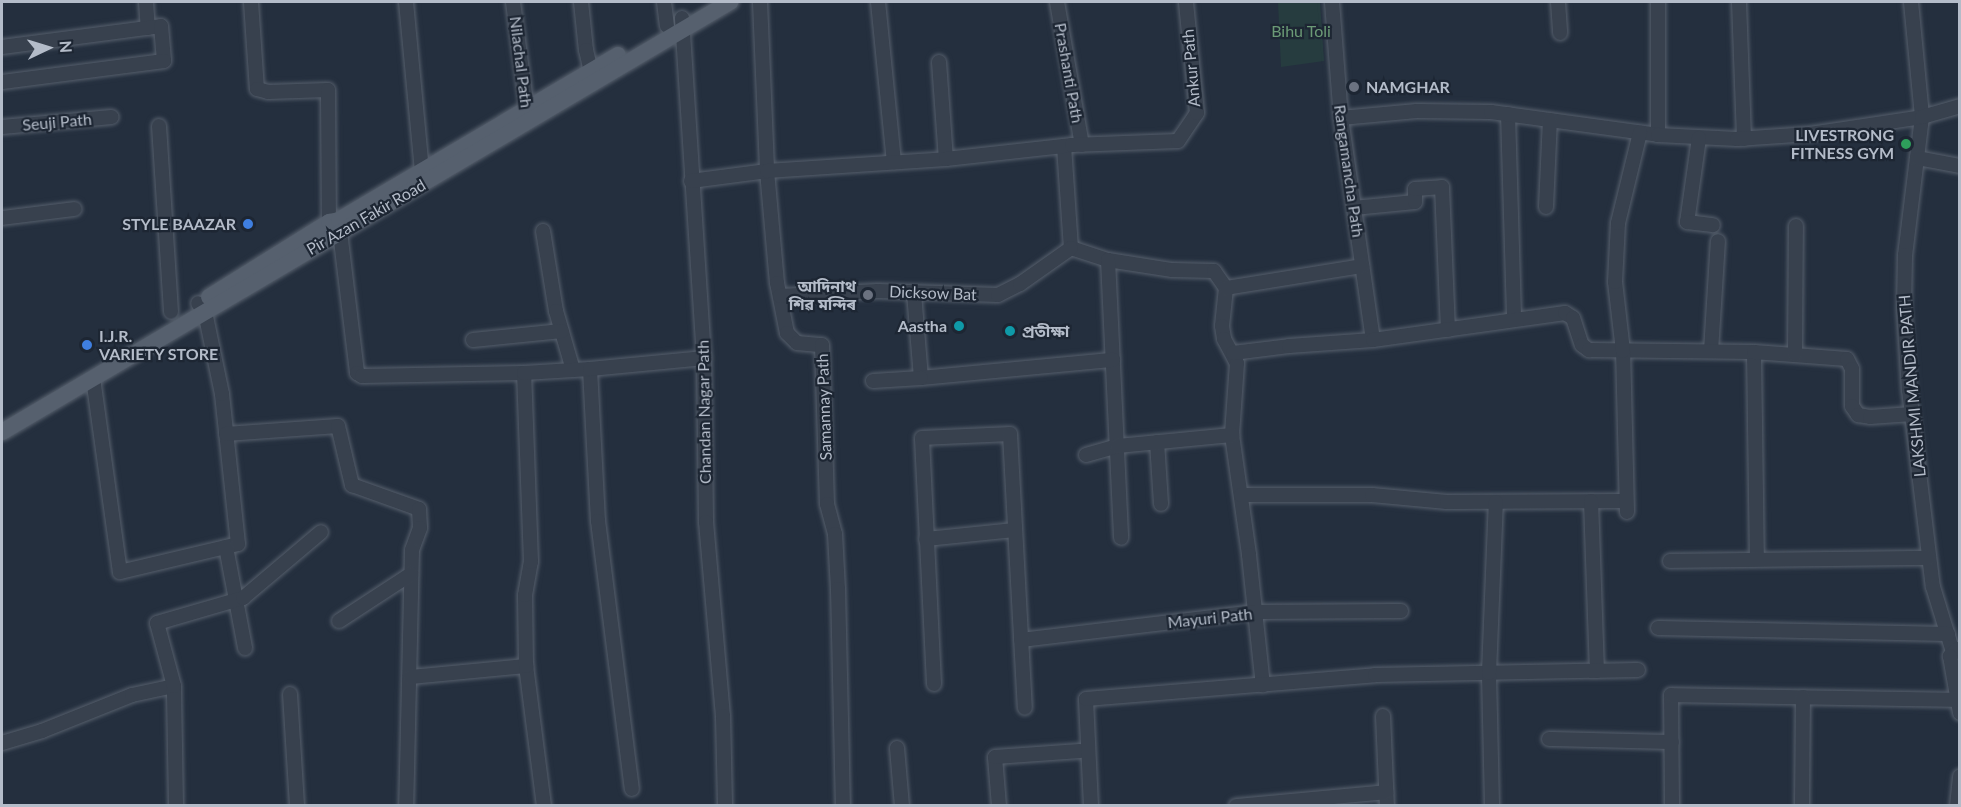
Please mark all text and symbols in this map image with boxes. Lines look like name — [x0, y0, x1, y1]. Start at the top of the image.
street label: Nilachal Path — [506, 15, 536, 109]
north arrow — [18, 18, 78, 78]
street label: Prashanti Path — [1051, 21, 1087, 125]
park label: Bihu Toli — [1271, 21, 1331, 41]
street label: Ankur Path — [1178, 28, 1204, 108]
text: N — [57, 40, 76, 54]
place label: NAMGHAR — [1366, 77, 1450, 97]
marker: NAMGHAR — [1347, 80, 1361, 94]
street label: Rangamancha Path — [1330, 104, 1368, 238]
street label: Seuji Path — [21, 109, 93, 135]
place label: LIVESTRONG FITNESS GYM — [1791, 125, 1894, 163]
marker: LIVESTRONG FITNESS GYM — [1899, 137, 1913, 151]
street label: Pir Azan Fakir Road — [302, 175, 430, 259]
place label: STYLE BAAZAR — [122, 214, 236, 234]
marker: STYLE BAAZAR — [241, 217, 255, 231]
place label: আদিনাথ শিৱ মন্দিৰ — [789, 276, 856, 314]
street label: Dicksow Bat — [889, 282, 977, 304]
marker: আদিনাথ শিৱ মন্দিৰ — [861, 288, 875, 302]
street label: LAKSHMI MANDIR PATH — [1894, 294, 1930, 478]
place label: Aastha — [898, 316, 947, 336]
marker: Aastha — [952, 319, 966, 333]
place label: প্রতীক্ষা — [1022, 321, 1069, 341]
marker: প্রতীক্ষা — [1003, 324, 1017, 338]
place label: I.J.R. VARIETY STORE — [99, 326, 219, 364]
marker: I.J.R. VARIETY STORE — [80, 338, 94, 352]
street label: Chandan Nagar Path — [693, 340, 715, 484]
street label: Samannay Path — [813, 353, 835, 461]
street label: Mayuri Path — [1167, 604, 1253, 632]

